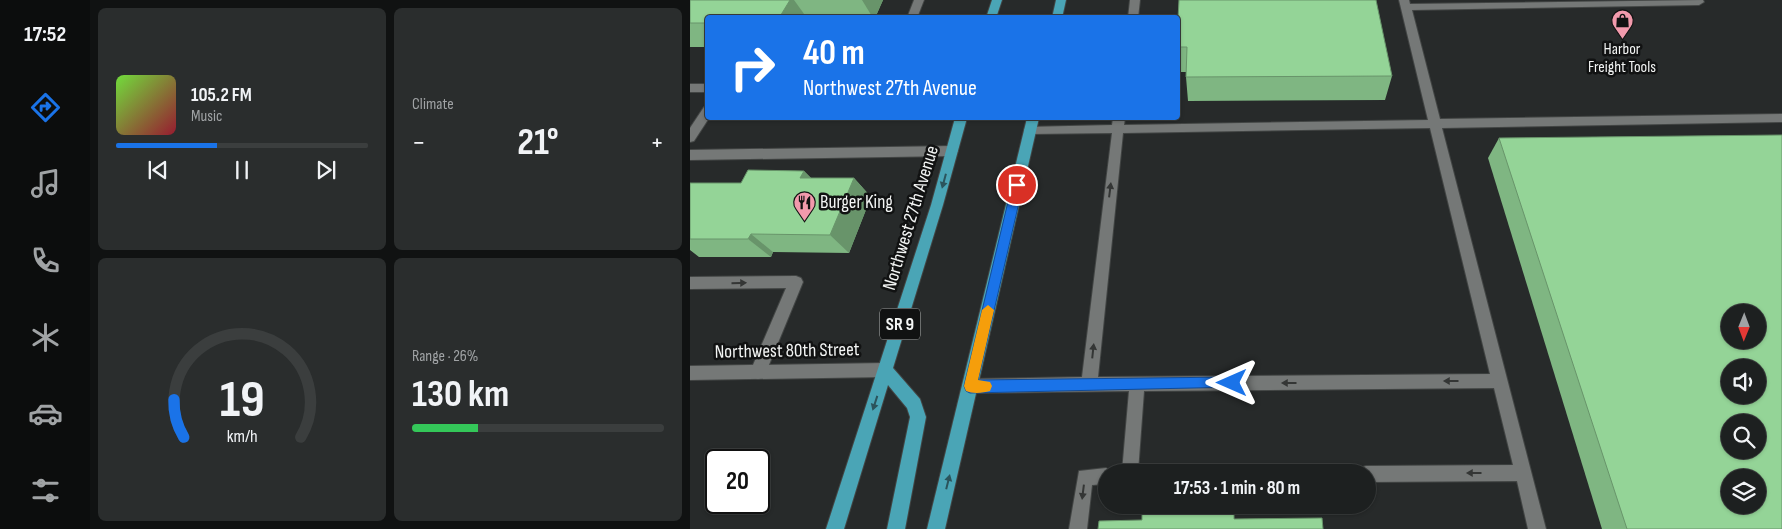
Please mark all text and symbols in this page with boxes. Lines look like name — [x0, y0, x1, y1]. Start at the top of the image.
shop icon: Harbor Freight Tools — [1610, 8, 1634, 39]
text: 17:52 — [24, 21, 66, 48]
text: 40 m — [803, 32, 865, 75]
icon: right — [720, 35, 785, 100]
place label: Harbor Freight Tools — [1588, 40, 1656, 77]
text: Northwest 27th Avenue — [803, 75, 977, 102]
text: 105.2 FM — [191, 84, 252, 107]
icon: directions — [28, 90, 63, 125]
text: Climate — [412, 95, 454, 114]
text: Music — [191, 107, 222, 126]
text: 21° — [517, 120, 559, 165]
text: − — [412, 126, 426, 159]
text: + — [650, 126, 664, 159]
street label: Northwest 27th Avenue — [878, 143, 944, 293]
icon: previous — [144, 156, 172, 184]
icon: pause — [228, 156, 256, 184]
icon: next — [312, 156, 340, 184]
pin — [996, 164, 1038, 206]
icon: music — [28, 166, 63, 201]
icon: arrive — [1003, 171, 1031, 199]
one-way arrow — [940, 174, 948, 189]
one-way arrow — [1106, 182, 1114, 198]
restaurant icon: Burger King — [792, 190, 816, 221]
place label: Burger King — [820, 191, 893, 214]
icon: phone — [28, 243, 63, 278]
one-way arrow — [731, 279, 747, 287]
north arrow — [1721, 304, 1766, 349]
map controls — [1721, 304, 1766, 514]
road number: SR 9 — [880, 308, 920, 339]
icon: climate — [28, 320, 63, 355]
street label: Northwest 80th Street — [714, 338, 860, 364]
one-way arrow — [1089, 343, 1097, 359]
text: Range · 26% — [412, 347, 478, 366]
position arrow — [1205, 356, 1257, 408]
button: sound — [1721, 359, 1766, 404]
text: 19 — [219, 369, 265, 432]
text: 130 km — [412, 372, 509, 417]
one-way arrow — [1443, 377, 1459, 385]
one-way arrow — [1281, 379, 1297, 387]
icon: car — [28, 396, 63, 431]
one-way arrow — [870, 396, 878, 411]
button: search — [1721, 414, 1766, 459]
text: km/h — [227, 426, 257, 447]
speed limit sign: 20 — [705, 449, 770, 514]
one-way arrow — [1466, 469, 1482, 477]
button: layers — [1721, 469, 1766, 514]
icon: filters — [28, 473, 63, 508]
one-way arrow — [944, 474, 952, 489]
text: 17:53 · 1 min · 80 m — [1174, 477, 1300, 500]
one-way arrow — [1079, 485, 1087, 501]

